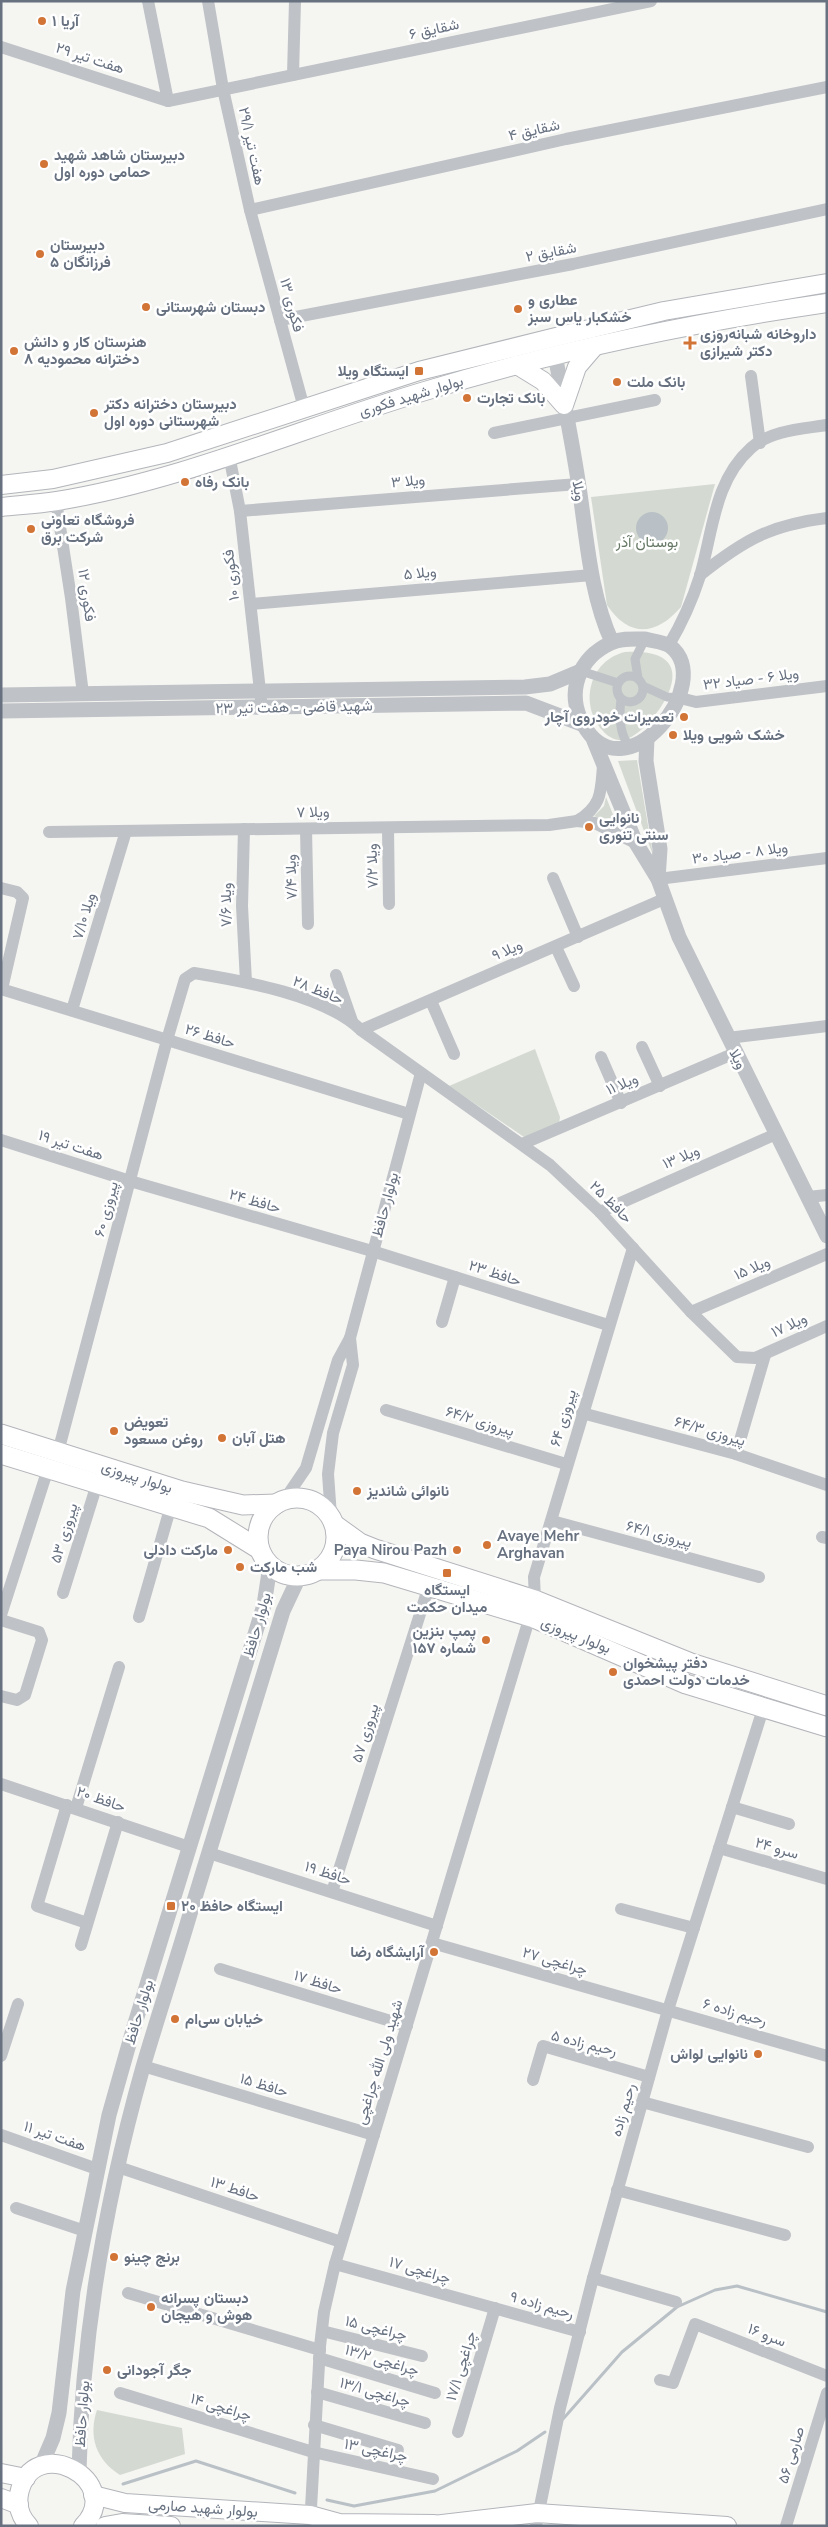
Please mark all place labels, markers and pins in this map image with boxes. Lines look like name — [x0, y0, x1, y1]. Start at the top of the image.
place label: آریا ۱ — [52, 11, 80, 31]
marker: آریا ۱ — [36, 15, 48, 27]
place label: دبیرستان شاهد شهید حمامی دوره اول — [54, 145, 185, 182]
marker: دبیرستان شاهد شهید حمامی دوره اول — [38, 158, 50, 170]
place label: دبیرستان فرزانگان ۵ — [50, 235, 111, 272]
marker: دبیرستان فرزانگان ۵ — [34, 248, 46, 260]
place label: عطاری و خشکبار یاس سبز — [527, 290, 631, 327]
place label: دبستان شهرستانی — [156, 297, 265, 317]
marker: دبستان شهرستانی — [140, 301, 152, 313]
marker: عطاری و خشکبار یاس سبز — [512, 303, 524, 315]
place label: داروخانه شبانه‌روزی دکتر شیرازی — [700, 324, 816, 361]
place label: هنرستان کار و دانش دخترانه محمودیه ۸ — [24, 332, 147, 369]
marker: داروخانه شبانه‌روزی دکتر شیرازی — [684, 337, 696, 349]
marker: هنرستان کار و دانش دخترانه محمودیه ۸ — [8, 345, 20, 357]
place label: ایستگاه ویلا — [338, 361, 409, 381]
marker: ایستگاه ویلا — [413, 365, 425, 377]
place label: بانک ملت — [627, 372, 685, 392]
marker: بانک ملت — [611, 376, 623, 388]
place label: بانک تجارت — [477, 388, 545, 408]
marker: بانک تجارت — [461, 392, 473, 404]
place label: دبیرستان دخترانه دکتر شهرستانی دوره اول — [103, 394, 237, 431]
marker: دبیرستان دخترانه دکتر شهرستانی دوره اول — [88, 407, 100, 419]
place label: بانک رفاه — [195, 472, 249, 492]
marker: بانک رفاه — [179, 476, 191, 488]
place label: فروشگاه تعاونی شرکت برق — [41, 510, 135, 547]
marker: فروشگاه تعاونی شرکت برق — [25, 523, 37, 535]
place label: تعمیرات خودروی آچار — [544, 707, 674, 727]
marker: تعمیرات خودروی آچار — [678, 711, 690, 723]
place label: خشک شویی ویلا — [683, 725, 785, 745]
marker: خشک شویی ویلا — [667, 729, 679, 741]
place label: نانوایی سنتی تنوری — [599, 808, 669, 845]
marker: نانوایی سنتی تنوری — [583, 821, 595, 833]
place label: تعویض روغن مسعود — [124, 1412, 203, 1449]
marker: تعویض روغن مسعود — [108, 1425, 120, 1437]
place label: هتل آبان — [232, 1428, 286, 1448]
marker: هتل آبان — [216, 1432, 228, 1444]
place label: نانوائی شاندیز — [366, 1481, 449, 1501]
marker: نانوائی شاندیز — [351, 1485, 363, 1497]
place label: Avaye Mehr Arghavan — [497, 1526, 579, 1563]
marker: Avaye Mehr Arghavan — [481, 1539, 493, 1551]
place label: مارکت دادلی — [144, 1540, 218, 1560]
place label: Paya Nirou Pazh — [334, 1540, 447, 1560]
marker: مارکت دادلی — [222, 1544, 234, 1556]
marker: Paya Nirou Pazh — [451, 1544, 463, 1556]
place label: شب مارکت — [250, 1557, 317, 1577]
marker: شب مارکت — [234, 1561, 246, 1573]
marker: ایستگاه میدان حکمت — [441, 1567, 453, 1579]
place label: ایستگاه میدان حکمت — [407, 1580, 487, 1617]
place label: پمپ بنزین شماره ۱۵۷ — [413, 1621, 476, 1658]
marker: پمپ بنزین شماره ۱۵۷ — [480, 1634, 492, 1646]
place label: دفتر پیشخوان خدمات دولت احمدی — [623, 1653, 750, 1690]
marker: دفتر پیشخوان خدمات دولت احمدی — [607, 1666, 619, 1678]
place label: ایستگاه حافظ ۲۰ — [181, 1896, 283, 1916]
marker: ایستگاه حافظ ۲۰ — [165, 1900, 177, 1912]
place label: آرایشگاه رضا — [350, 1942, 425, 1962]
marker: آرایشگاه رضا — [428, 1946, 440, 1958]
place label: خیابان سی‌ام — [185, 2009, 263, 2029]
marker: خیابان سی‌ام — [169, 2013, 181, 2025]
place label: نانوایی لواش — [670, 2044, 748, 2064]
marker: نانوایی لواش — [752, 2048, 764, 2060]
place label: برنج چینو — [124, 2247, 180, 2267]
marker: برنج چینو — [108, 2251, 120, 2263]
place label: دبستان پسرانه هوش و هیجان — [161, 2288, 252, 2325]
marker: دبستان پسرانه هوش و هیجان — [145, 2301, 157, 2313]
place label: جگر آجودانی — [117, 2360, 191, 2380]
marker: جگر آجودانی — [101, 2364, 113, 2376]

